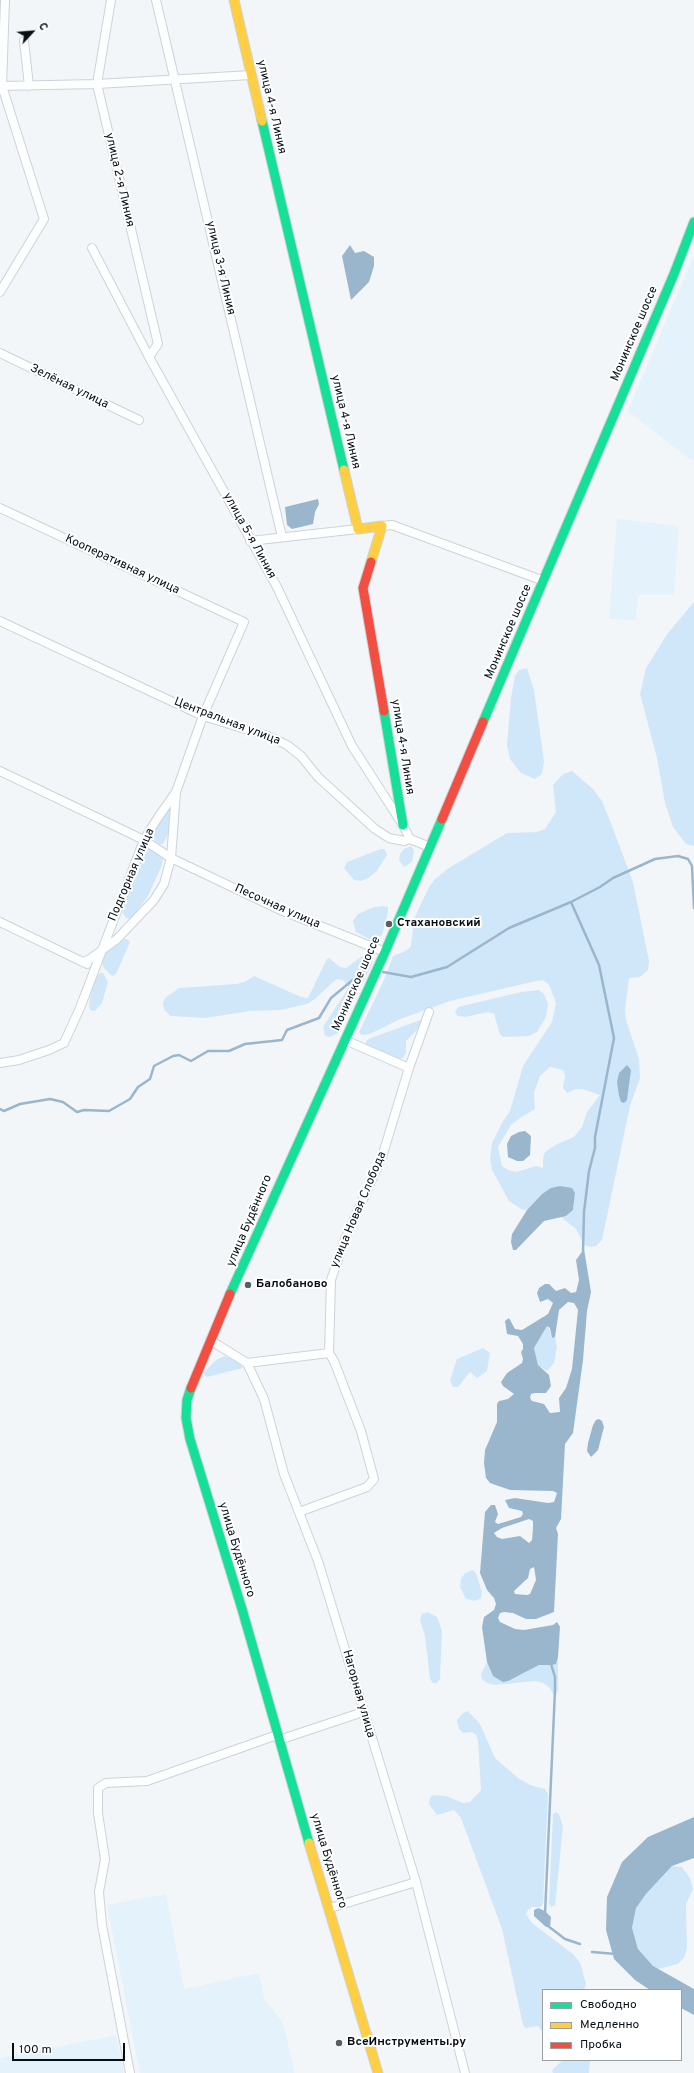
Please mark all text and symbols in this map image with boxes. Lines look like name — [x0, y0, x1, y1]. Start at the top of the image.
north arrow — [12, 12, 52, 52]
text: С — [35, 21, 51, 33]
street label: улица 4-я Линия — [253, 58, 289, 156]
street label: улица 2-я Линия — [101, 132, 137, 228]
street label: улица 3-я Линия — [202, 220, 238, 316]
street label: Монинское шоссе — [608, 284, 662, 384]
street label: Зелёная улица — [27, 362, 111, 412]
street label: улица 4-я Линия — [327, 373, 363, 471]
street label: улица 5-я Линия — [219, 490, 279, 582]
street label: Кооперативная улица — [62, 532, 182, 598]
street label: Монинское шоссе — [482, 582, 536, 682]
street label: Центральная улица — [172, 695, 282, 749]
street label: улица 4-я Линия — [387, 698, 417, 796]
street label: Подгорная улица — [106, 826, 158, 924]
street label: Песочная улица — [232, 882, 322, 932]
place label: Стахановский — [397, 917, 481, 931]
marker: Стахановский — [384, 919, 394, 929]
street label: Монинское шоссе — [330, 935, 384, 1033]
street label: улица Новая Слобода — [328, 1150, 390, 1270]
street label: улица Будённого — [224, 1173, 276, 1269]
place label: Балобаново — [256, 1278, 328, 1292]
marker: Балобаново — [243, 1280, 253, 1290]
street label: улица Будённого — [215, 1501, 257, 1599]
street label: Нагорная улица — [339, 1648, 377, 1740]
street label: улица Будённого — [307, 1812, 349, 1910]
legend — [542, 1989, 682, 2061]
text: Свободно — [580, 1997, 637, 2013]
text: Медленно — [580, 2017, 639, 2033]
scale bar — [14, 2035, 127, 2061]
place label: ВсеИнструменты.ру — [347, 2036, 466, 2050]
text: Пробка — [580, 2037, 622, 2053]
marker: ВсеИнструменты.ру — [334, 2038, 344, 2048]
text: 100 m — [19, 2042, 52, 2058]

